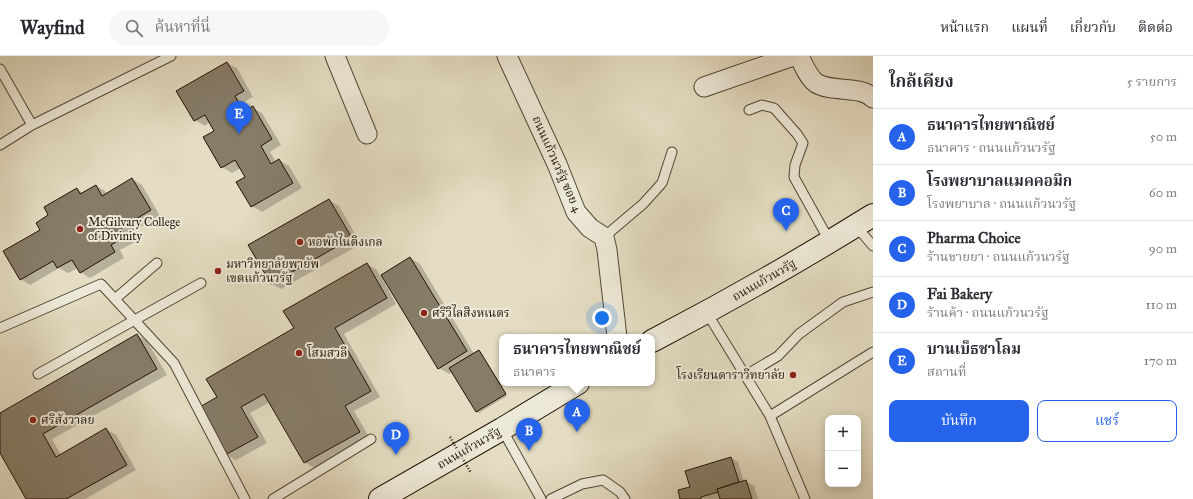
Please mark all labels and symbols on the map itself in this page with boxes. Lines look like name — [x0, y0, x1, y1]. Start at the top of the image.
pin: E — [226, 101, 252, 134]
street label: ถนนแก้วนวรัฐ ซอย 4 — [529, 113, 585, 215]
pin: C — [773, 198, 799, 231]
place label: McGilvary College of Divinity — [88, 215, 180, 243]
marker: McGilvary College of Divinity — [75, 224, 85, 234]
place label: หอพักไนติงเกล — [308, 233, 383, 249]
marker: หอพักไนติงเกล — [295, 237, 305, 247]
street label: ถนนแก้วนวรัฐ — [730, 256, 798, 304]
place label: มหาวิทยาลัยพายัพ เขตแก้วนวรัฐ — [226, 257, 319, 285]
marker: มหาวิทยาลัยพายัพ เขตแก้วนวรัฐ — [213, 266, 223, 276]
place label: ศรีวิไลสิงหเนตร — [432, 304, 510, 320]
marker: ศรีวิไลสิงหเนตร — [419, 308, 429, 318]
your location — [592, 308, 612, 328]
place label: โสมสวลี — [306, 344, 348, 360]
marker: โสมสวลี — [294, 348, 304, 358]
place label: โรงเรียนดาราวิทยาลัย — [676, 366, 785, 382]
marker: โรงเรียนดาราวิทยาลัย — [788, 370, 798, 380]
pin: A — [564, 399, 590, 432]
place label: ศรีสังวาลย — [41, 413, 95, 427]
marker: ศรีสังวาลย — [28, 415, 38, 425]
pin: B — [516, 418, 542, 451]
pin: D — [383, 422, 409, 455]
street label: ถนนแก้วนวรัฐ — [435, 424, 503, 472]

